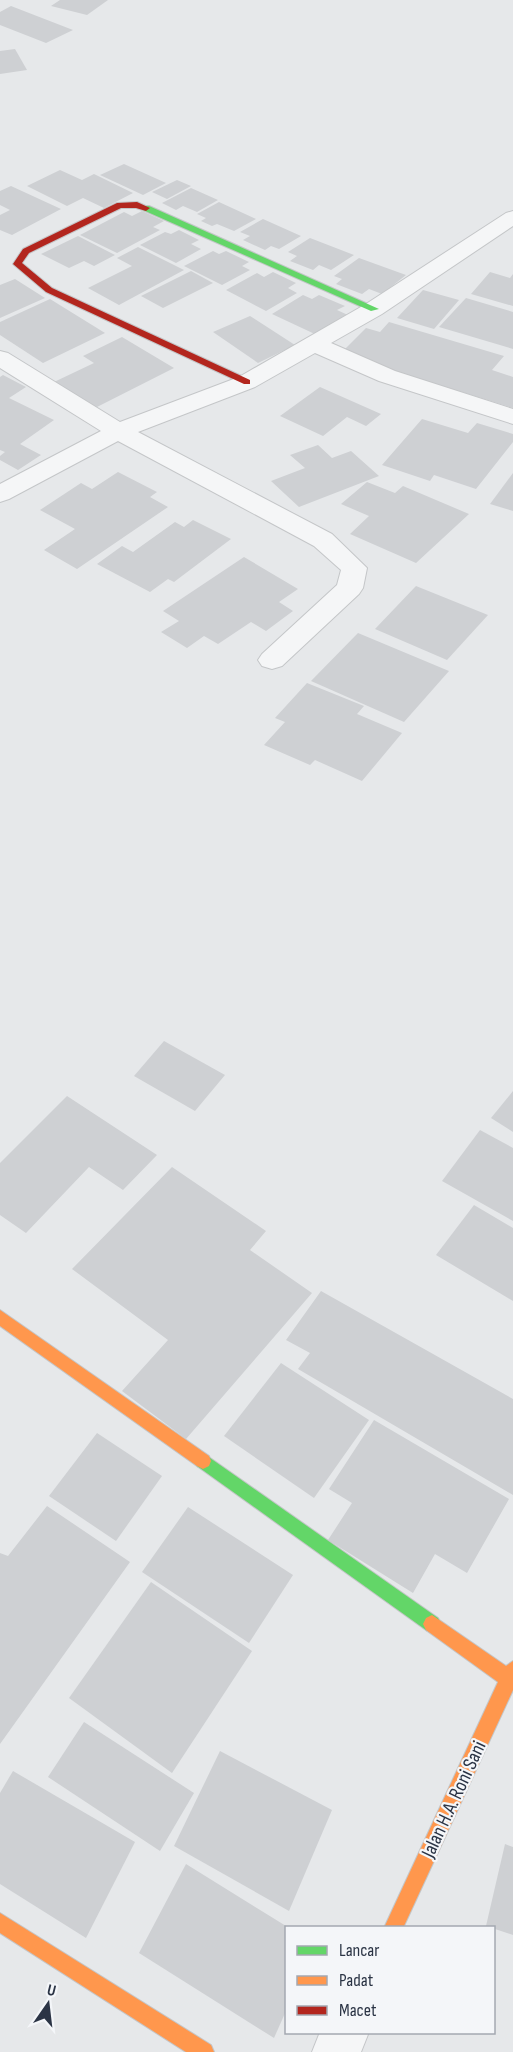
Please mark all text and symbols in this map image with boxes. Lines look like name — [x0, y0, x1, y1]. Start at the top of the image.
street label: Jalan H.A. Roni Sani — [416, 1737, 491, 1863]
legend — [285, 1926, 495, 2034]
text: Lancar — [339, 1940, 379, 1961]
text: Padat — [339, 1970, 374, 1991]
north arrow — [18, 1974, 78, 2034]
text: U — [45, 1981, 58, 2001]
text: Macet — [339, 2000, 377, 2021]

